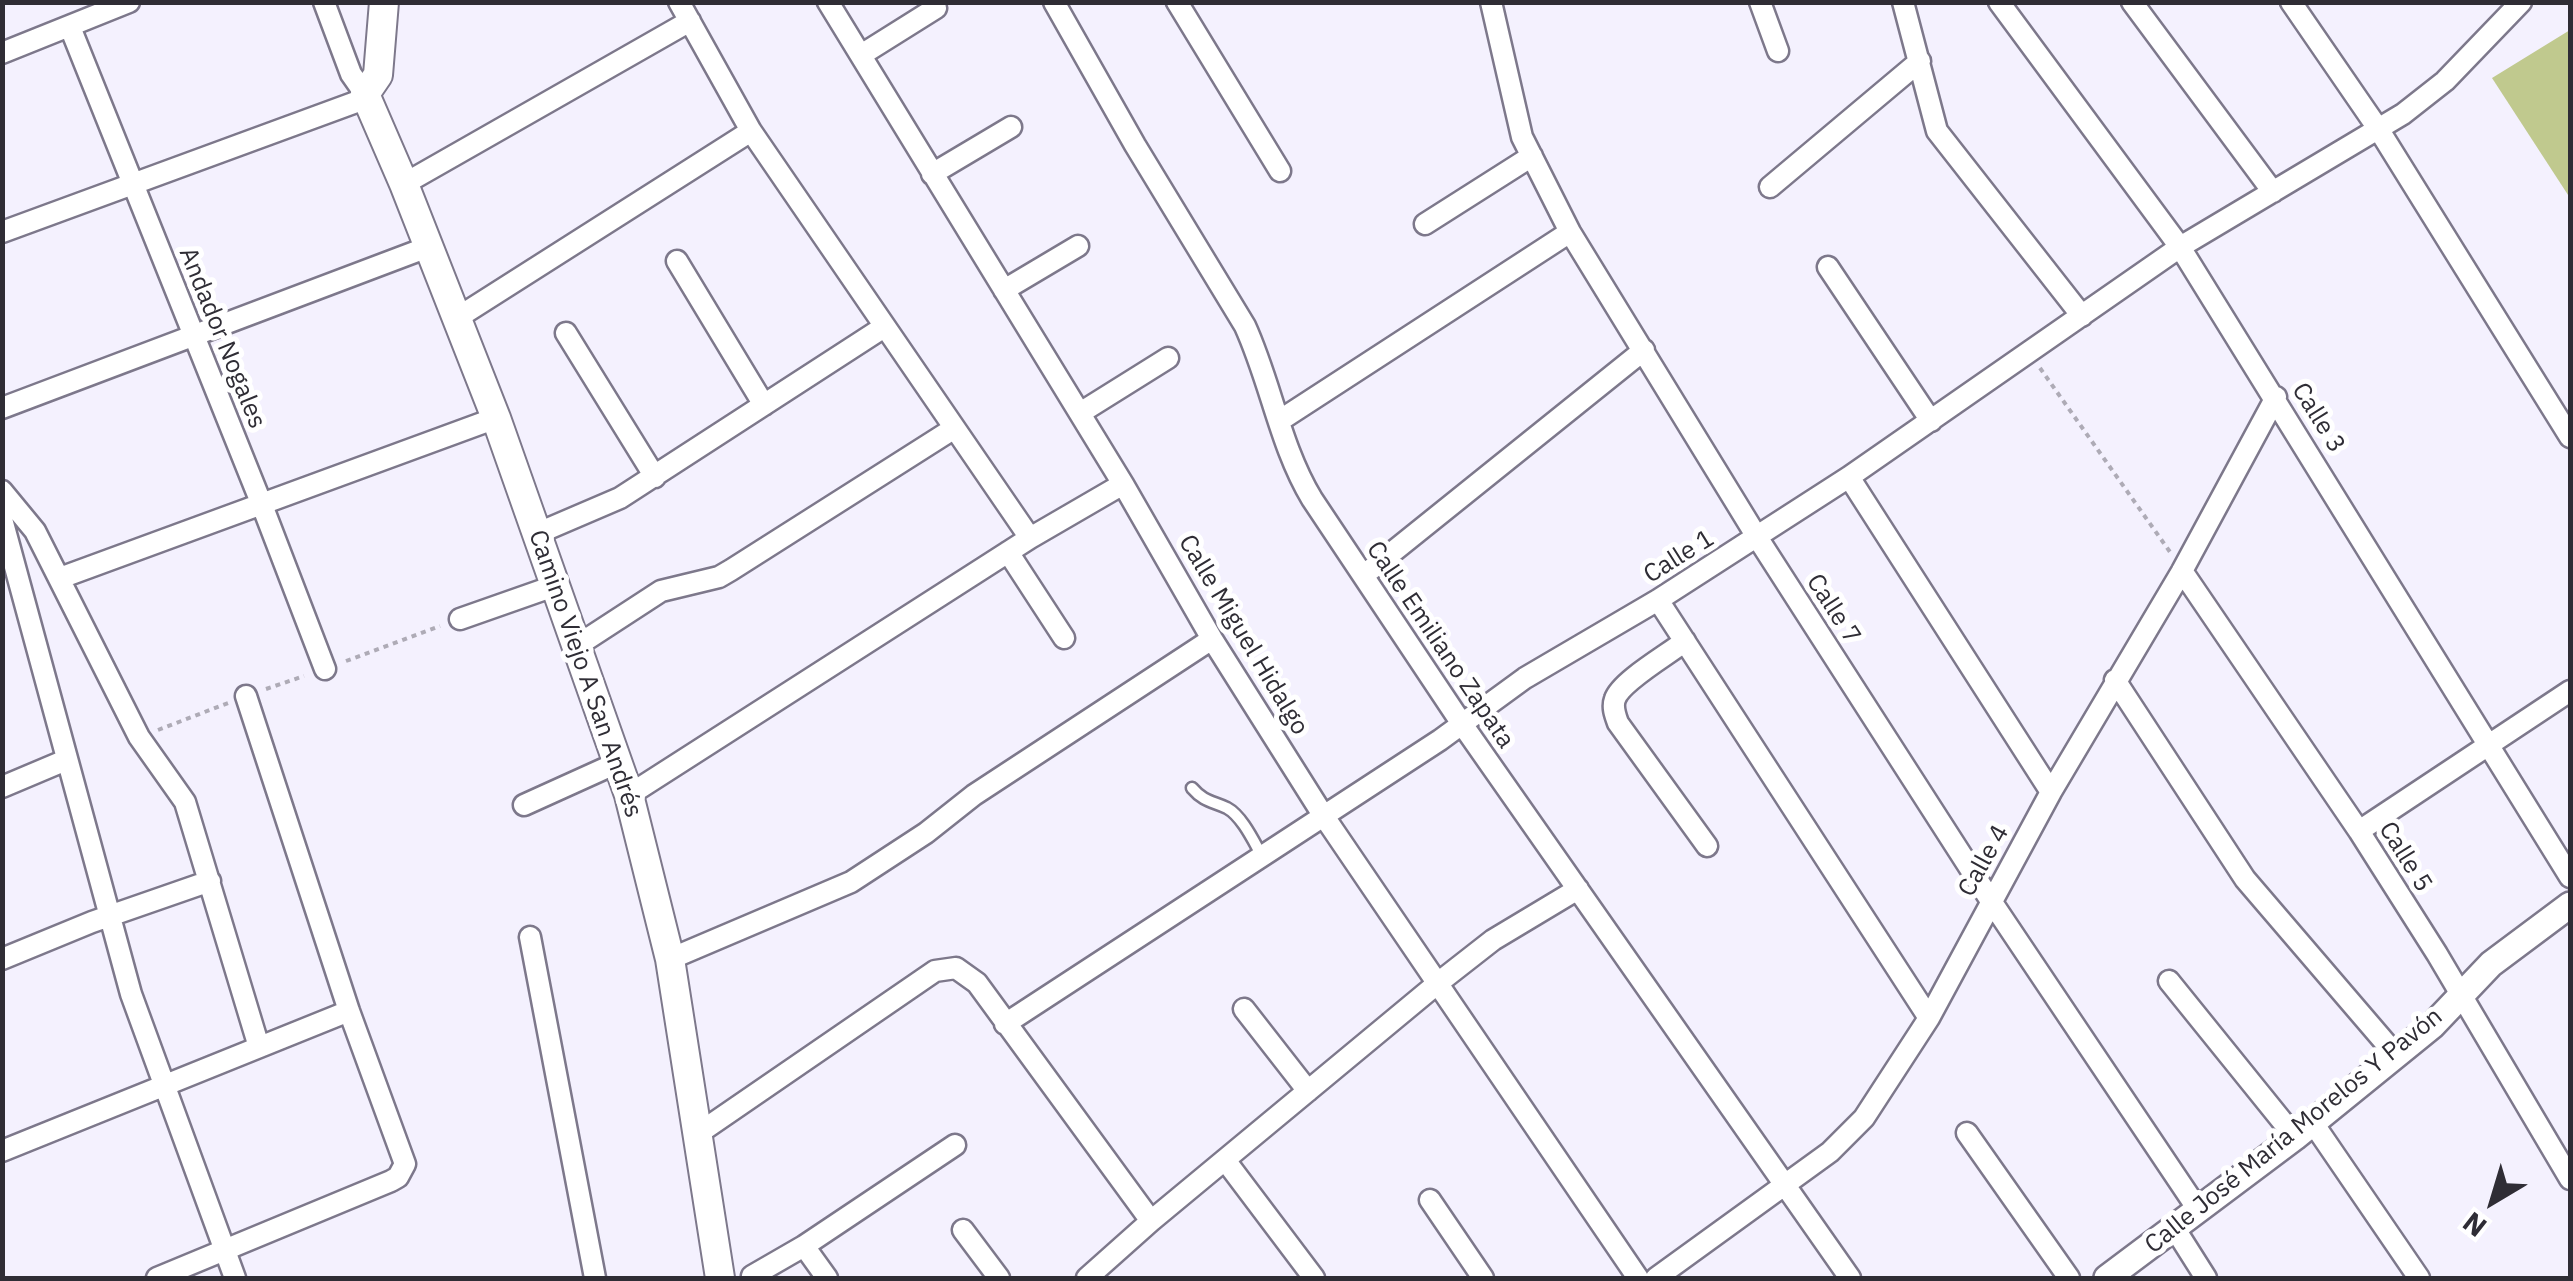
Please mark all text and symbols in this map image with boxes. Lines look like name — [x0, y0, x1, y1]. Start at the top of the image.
street label: Andador Nogales — [172, 243, 272, 433]
street label: Calle 3 — [2285, 377, 2351, 459]
street label: Calle 1 — [1638, 524, 1720, 590]
street label: Camino Viejo A San Andrés — [522, 526, 648, 822]
street label: Calle Miguel Hidalgo — [1171, 530, 1315, 740]
street label: Calle Emiliano Zapata — [1360, 536, 1520, 754]
street label: Calle 7 — [1799, 569, 1867, 649]
street label: Calle 5 — [2372, 816, 2438, 898]
street label: Calle 4 — [1952, 820, 2016, 902]
street label: Calle José María Morelos Y Pavón — [2139, 1002, 2449, 1260]
north arrow — [2443, 1151, 2543, 1251]
text: N — [2455, 1204, 2494, 1246]

